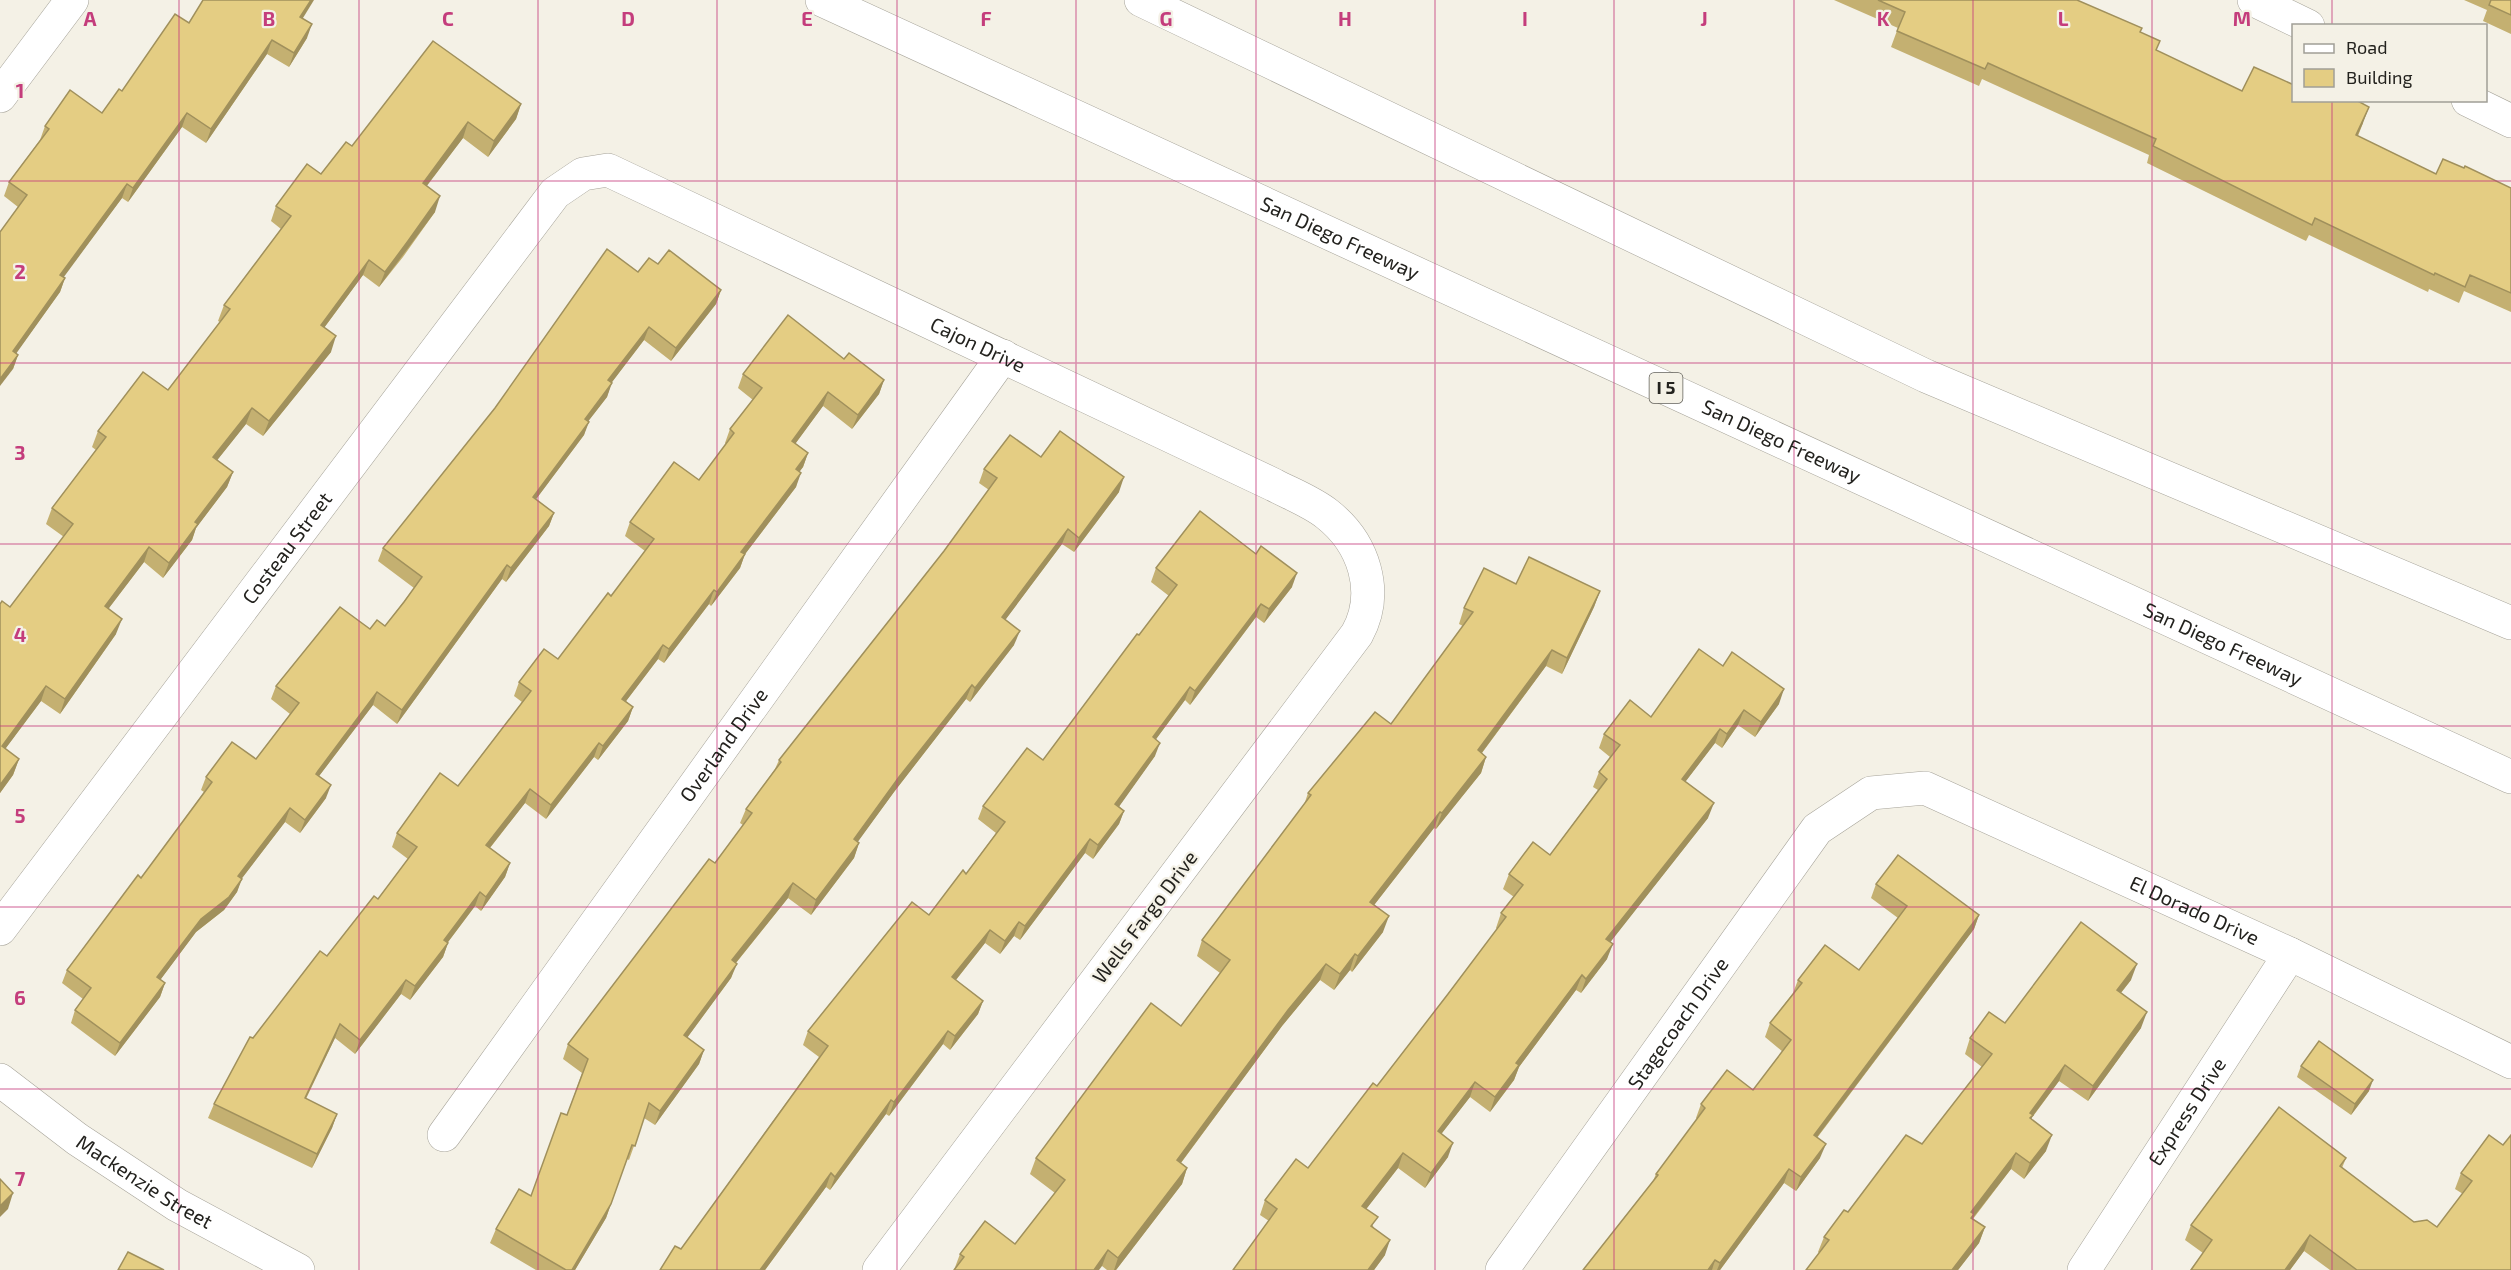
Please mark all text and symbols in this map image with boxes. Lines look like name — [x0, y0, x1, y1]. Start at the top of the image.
text: A — [83, 6, 97, 30]
text: B — [263, 6, 275, 30]
text: C — [442, 6, 454, 30]
text: D — [621, 6, 635, 30]
text: E — [801, 6, 813, 30]
text: F — [980, 6, 992, 30]
text: G — [1160, 6, 1172, 30]
text: H — [1338, 6, 1352, 30]
text: I — [1522, 6, 1528, 30]
text: J — [1700, 6, 1708, 30]
text: K — [1877, 6, 1890, 30]
text: L — [2058, 6, 2069, 30]
text: M — [2233, 6, 2251, 30]
legend — [2292, 24, 2487, 102]
text: Road — [2346, 36, 2387, 58]
text: Building — [2346, 66, 2413, 88]
text: 1 — [16, 78, 24, 102]
street label: San Diego Freeway — [1257, 190, 1424, 284]
text: 2 — [14, 259, 26, 283]
street label: Cajon Drive — [927, 311, 1030, 377]
road number: I 5 — [1650, 373, 1682, 403]
street label: San Diego Freeway — [1699, 394, 1865, 487]
text: 3 — [14, 440, 26, 464]
street label: Costeau Street — [237, 487, 336, 608]
street label: San Diego Freeway — [2140, 597, 2307, 691]
text: 4 — [14, 622, 27, 646]
street label: Overland Drive — [674, 683, 772, 806]
text: 5 — [14, 803, 26, 827]
street label: Wells Fargo Drive — [1087, 845, 1202, 987]
street label: El Dorado Drive — [2126, 870, 2263, 949]
street label: Stagecoach Drive — [1622, 952, 1733, 1094]
text: 6 — [14, 985, 26, 1009]
street label: Express Drive — [2142, 1053, 2230, 1170]
street label: Mackenzie Street — [72, 1129, 217, 1233]
text: 7 — [15, 1166, 26, 1190]

